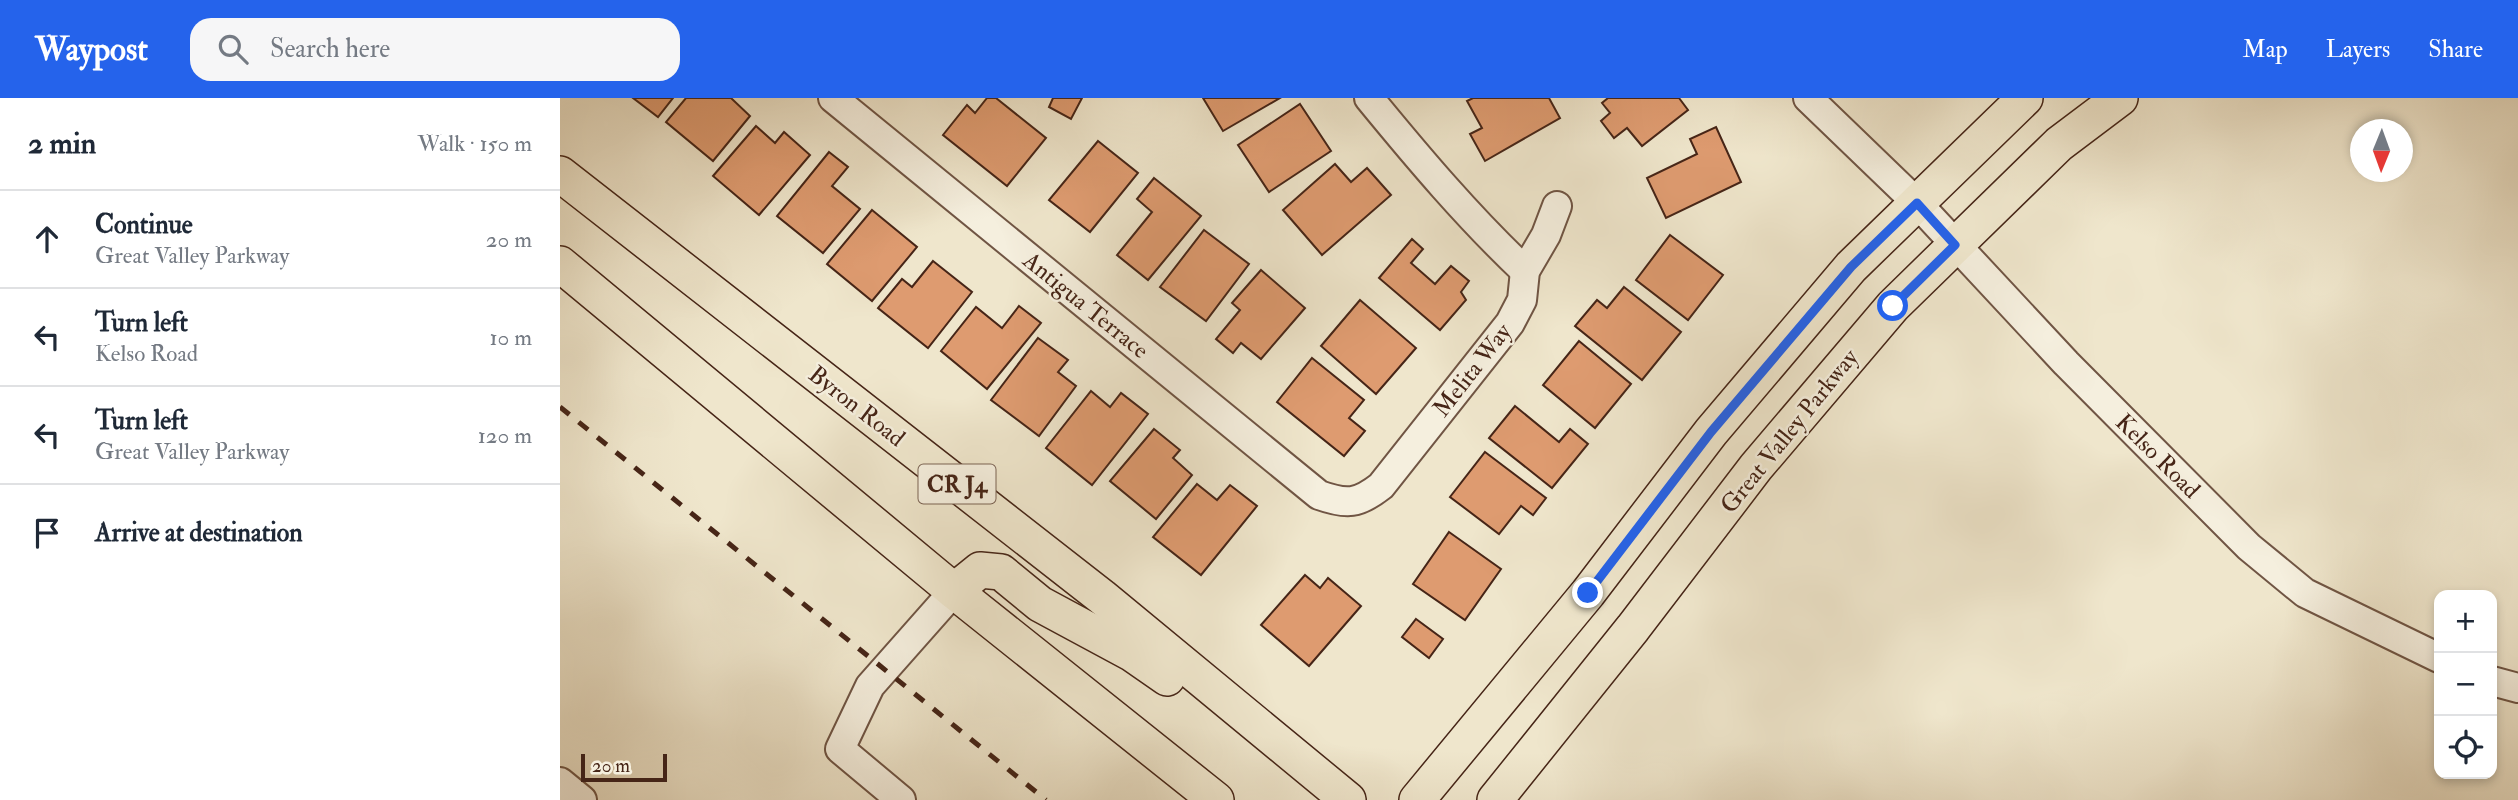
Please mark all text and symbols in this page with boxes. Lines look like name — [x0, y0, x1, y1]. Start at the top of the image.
search box — [190, 18, 680, 81]
text: Waypost — [35, 29, 148, 70]
icon: search — [214, 30, 252, 68]
text: Search here — [270, 33, 390, 65]
text: Map — [2243, 34, 2288, 65]
text: Layers — [2326, 34, 2390, 65]
text: Share — [2428, 34, 2483, 65]
north arrow — [2350, 119, 2413, 182]
text: 2 min — [28, 125, 96, 162]
text: Walk · 150 m — [418, 129, 532, 158]
text: Continue — [95, 209, 193, 241]
icon: ahead — [28, 220, 66, 258]
text: 20 m — [486, 225, 532, 254]
text: Great Valley Parkway — [95, 241, 289, 270]
street label: Antigua Terrace — [1016, 244, 1155, 366]
route start — [1877, 290, 1908, 321]
text: Turn left — [95, 307, 188, 339]
street label: Melita Way — [1426, 317, 1519, 423]
icon: left — [28, 318, 66, 356]
text: 10 m — [489, 323, 532, 352]
text: Kelso Road — [95, 339, 198, 368]
street label: Great Valley Parkway — [1714, 342, 1866, 520]
street label: Byron Road — [802, 359, 911, 454]
text: Turn left — [95, 405, 188, 437]
street label: Kelso Road — [2109, 407, 2207, 506]
icon: left — [28, 416, 66, 454]
text: 120 m — [478, 421, 532, 450]
text: Great Valley Parkway — [95, 437, 289, 466]
road number: CR J4 — [918, 464, 996, 504]
icon: arrive — [28, 514, 66, 552]
text: Arrive at destination — [95, 517, 303, 549]
route end — [1572, 577, 1603, 608]
map controls — [2434, 590, 2497, 779]
button: + — [2434, 590, 2497, 653]
button: − — [2434, 653, 2497, 716]
button: locate — [2434, 716, 2497, 779]
scale bar — [581, 751, 667, 783]
text: 20 m — [592, 754, 630, 778]

